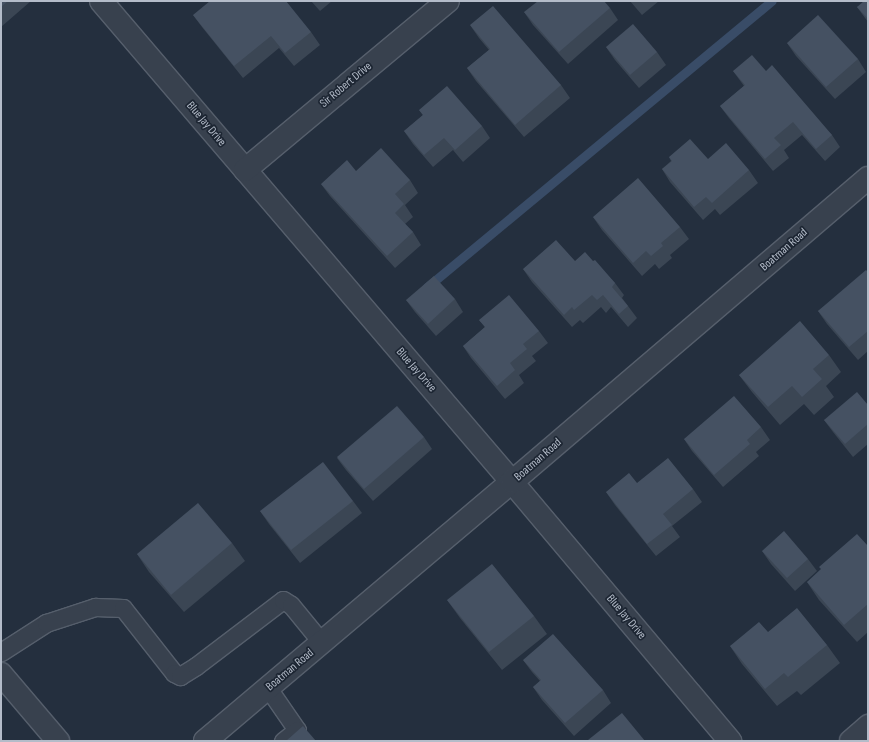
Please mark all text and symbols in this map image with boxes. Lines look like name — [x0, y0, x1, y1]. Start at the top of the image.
street label: Sir Robert Drive — [317, 59, 375, 111]
street label: Blue Jay Drive — [183, 99, 229, 149]
street label: Boatman Road — [757, 226, 811, 274]
street label: Blue Jay Drive — [393, 345, 439, 395]
street label: Boatman Road — [511, 436, 565, 484]
street label: Blue Jay Drive — [603, 592, 649, 642]
street label: Boatman Road — [263, 646, 317, 694]

